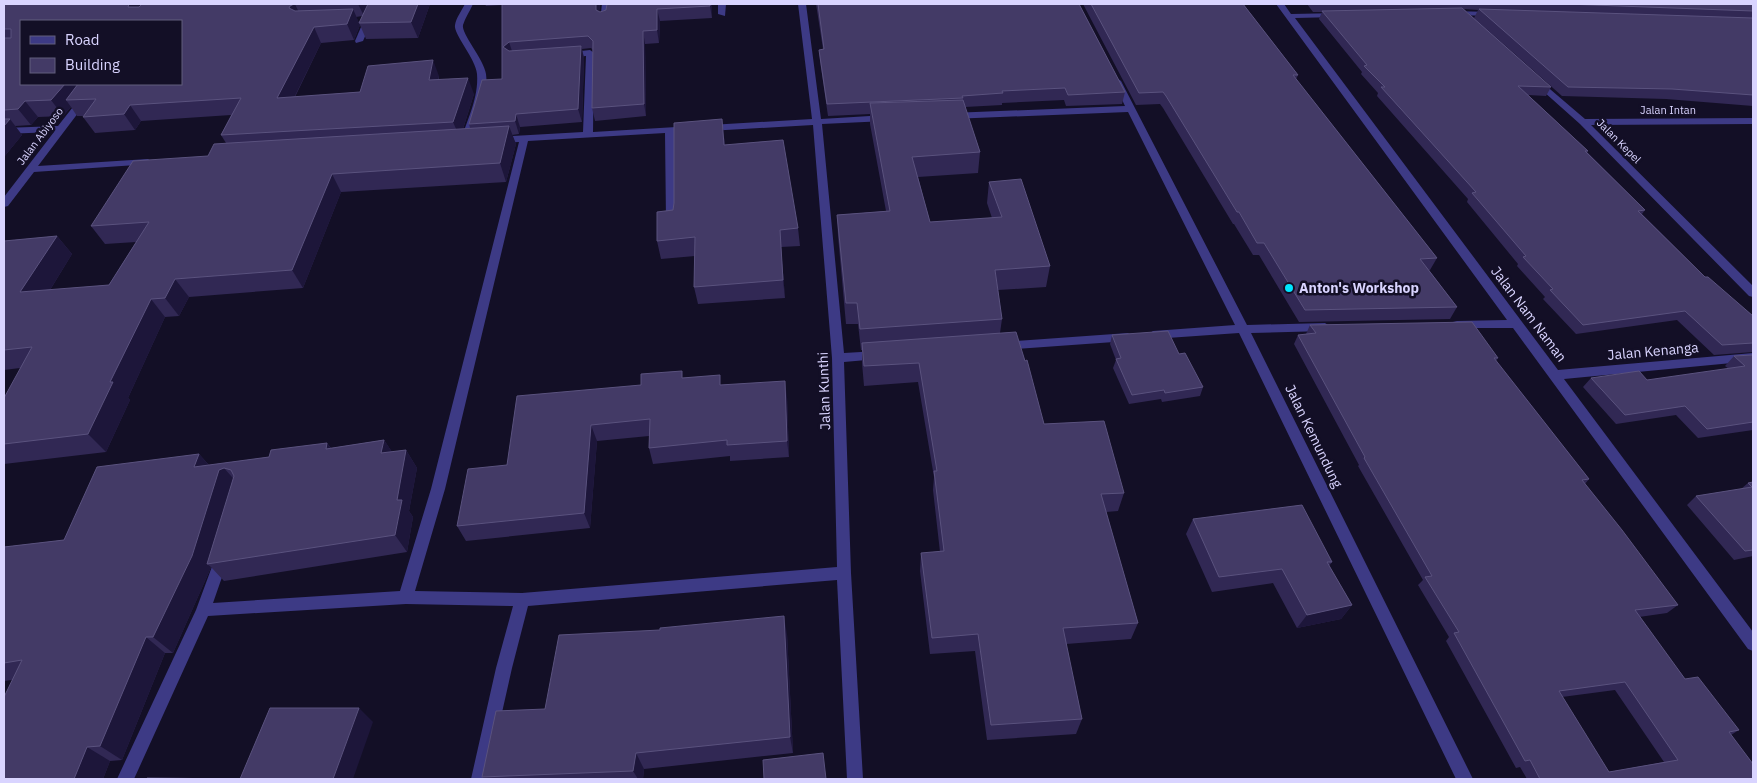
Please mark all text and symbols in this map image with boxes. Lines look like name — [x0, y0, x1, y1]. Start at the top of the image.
legend — [20, 20, 182, 85]
text: Road — [65, 30, 100, 49]
text: Building — [65, 55, 120, 74]
street label: Jalan Intan — [1640, 103, 1696, 117]
street label: Jalan Abiyoso — [14, 104, 66, 168]
street label: Jalan Kepel — [1594, 116, 1644, 166]
street label: Jalan Nam Naman — [1487, 263, 1571, 365]
place label: Anton's Workshop — [1299, 279, 1419, 297]
marker: Anton's Workshop — [1283, 282, 1295, 294]
street label: Jalan Kenanga — [1607, 338, 1700, 364]
street label: Jalan Kunthi — [814, 352, 834, 430]
street label: Jalan Kemundung — [1281, 381, 1347, 491]

